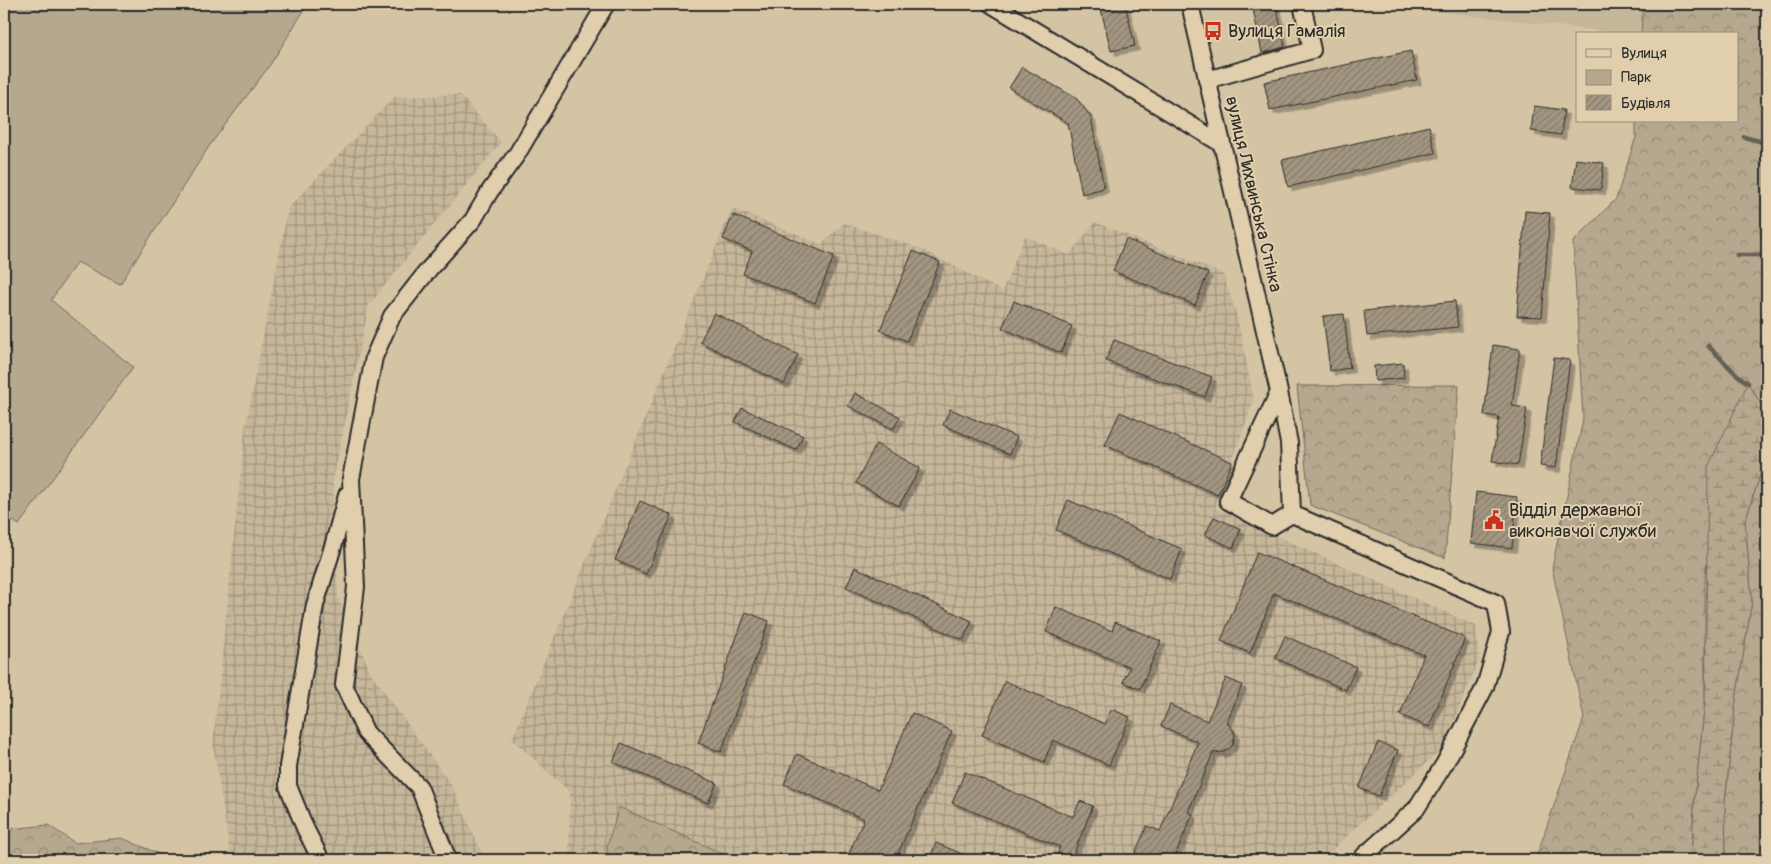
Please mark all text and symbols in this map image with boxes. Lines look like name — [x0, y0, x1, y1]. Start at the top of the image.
bus stop icon: Вулиця Гамалія — [1202, 20, 1224, 42]
place label: Вулиця Гамалія — [1228, 20, 1345, 43]
legend — [1576, 32, 1738, 122]
text: Вулиця — [1621, 44, 1667, 63]
text: Парк — [1621, 68, 1652, 87]
street label: вулиця Лихвинська Стінка — [1220, 94, 1287, 294]
text: Будівля — [1621, 94, 1670, 113]
place label: Відділ державної виконавчої служби — [1509, 499, 1656, 543]
public building icon: Відділ державної виконавчої служби — [1483, 509, 1505, 531]

